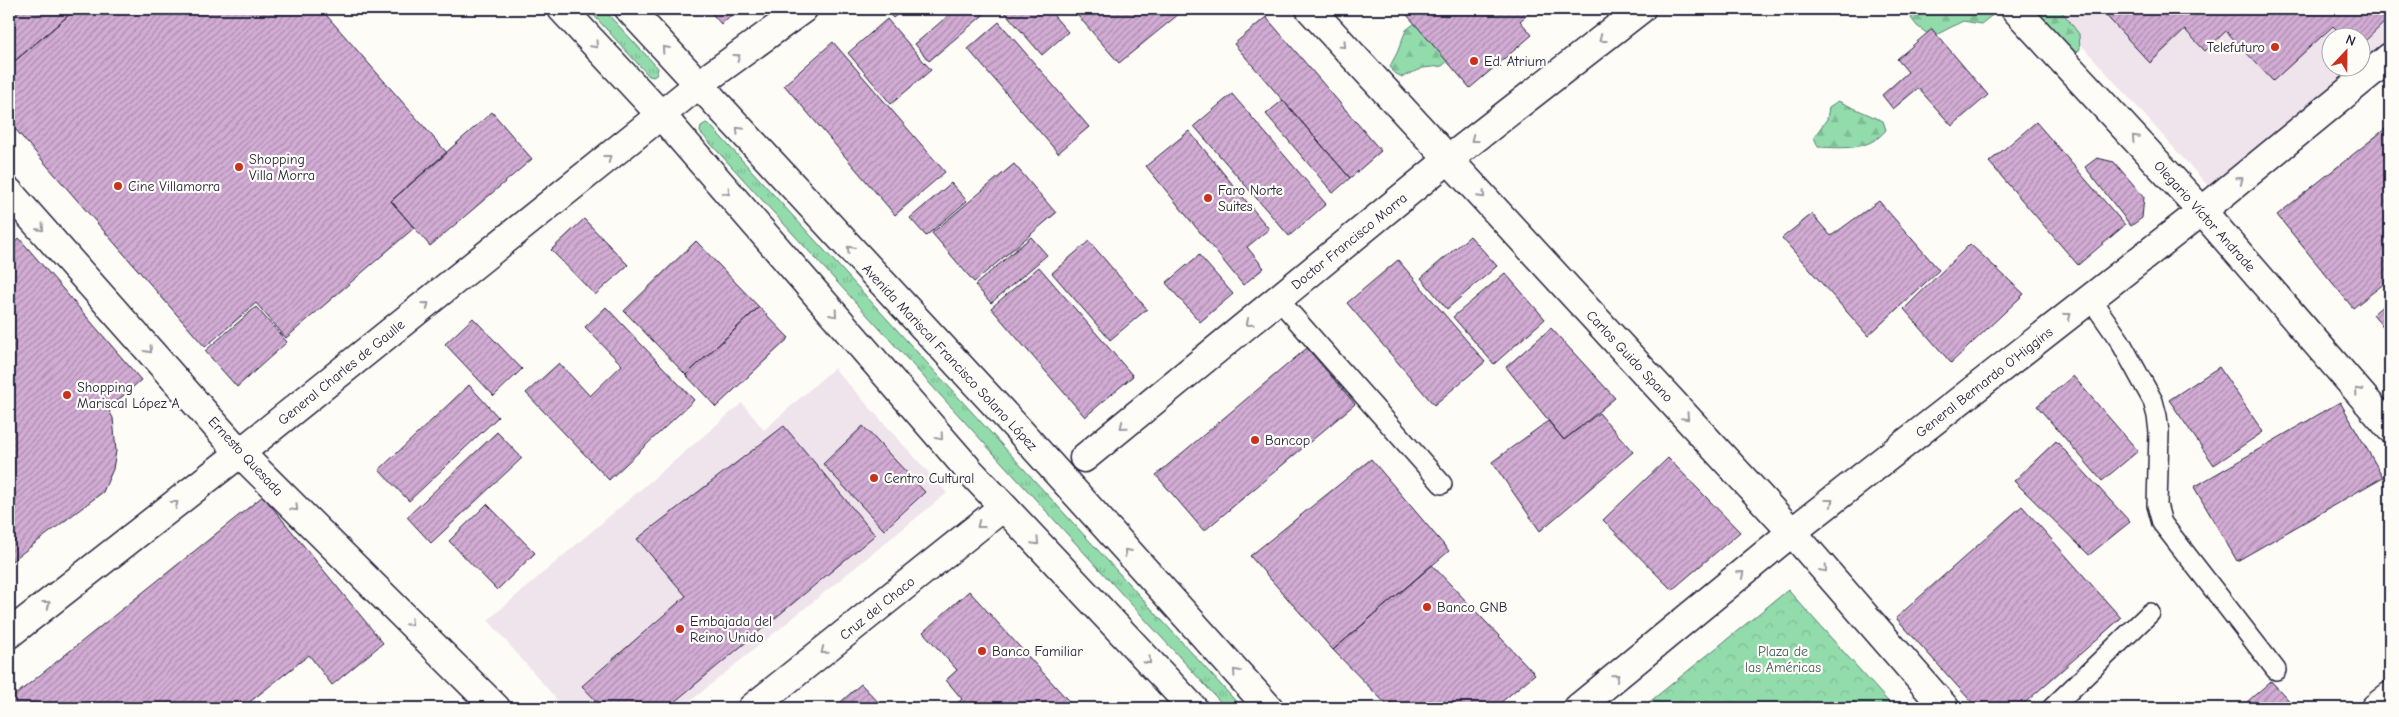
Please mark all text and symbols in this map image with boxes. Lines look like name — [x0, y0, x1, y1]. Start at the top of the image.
north arrow — [2322, 28, 2372, 78]
text: N — [2343, 31, 2358, 50]
one-way arrow — [1599, 33, 1608, 42]
one-way arrow — [589, 39, 598, 48]
one-way arrow — [1337, 39, 1346, 48]
place label: Telefuturo — [2207, 39, 2265, 56]
marker: Telefuturo — [2269, 41, 2281, 53]
one-way arrow — [662, 46, 671, 55]
place label: Ed. Atrium — [1484, 53, 1546, 70]
one-way arrow — [731, 54, 740, 62]
marker: Ed. Atrium — [1468, 55, 1480, 67]
one-way arrow — [736, 126, 745, 135]
one-way arrow — [1471, 133, 1480, 141]
one-way arrow — [2132, 135, 2141, 144]
place label: Shopping Villa Morra — [249, 151, 315, 184]
one-way arrow — [602, 156, 611, 164]
street label: Olegario Víctor Andrade — [2150, 157, 2259, 275]
marker: Shopping Villa Morra — [233, 161, 245, 173]
one-way arrow — [2234, 177, 2243, 185]
place label: Cine Villamorra — [128, 178, 220, 195]
marker: Cine Villamorra — [112, 180, 124, 192]
place label: Faro Norte Suites — [1218, 182, 1283, 215]
one-way arrow — [721, 186, 730, 195]
street label: Doctor Francisco Morra — [1288, 189, 1411, 293]
one-way arrow — [1476, 189, 1485, 198]
marker: Faro Norte Suites — [1202, 192, 1214, 204]
one-way arrow — [35, 223, 44, 232]
one-way arrow — [847, 245, 856, 254]
street label: Avenida Mariscal Francisco Solano López — [859, 261, 1041, 454]
one-way arrow — [420, 301, 429, 310]
street label: Carlos Guido Spano — [1583, 307, 1677, 406]
one-way arrow — [828, 309, 837, 318]
one-way arrow — [2062, 313, 2071, 321]
street label: General Charles de Gaulle — [275, 316, 408, 429]
one-way arrow — [1246, 317, 1255, 326]
street label: General Bernardo O'Higgins — [1912, 323, 2056, 441]
one-way arrow — [143, 345, 152, 354]
place label: Shopping Mariscal López A — [77, 379, 180, 412]
one-way arrow — [2355, 388, 2364, 397]
marker: Shopping Mariscal López A — [61, 389, 73, 401]
one-way arrow — [1680, 412, 1689, 421]
street label: Ernesto Quesada — [205, 413, 287, 499]
one-way arrow — [1120, 421, 1129, 430]
one-way arrow — [935, 431, 943, 440]
place label: Bancop — [1265, 432, 1310, 449]
marker: Bancop — [1249, 434, 1261, 446]
place label: Centro Cultural — [884, 470, 974, 487]
marker: Centro Cultural — [868, 472, 880, 484]
one-way arrow — [1824, 499, 1834, 508]
one-way arrow — [169, 501, 179, 510]
one-way arrow — [289, 502, 298, 511]
one-way arrow — [977, 520, 986, 528]
one-way arrow — [1030, 537, 1039, 546]
one-way arrow — [1124, 548, 1133, 557]
one-way arrow — [1818, 563, 1827, 572]
one-way arrow — [1736, 570, 1745, 579]
street label: Cruz del Chaco — [836, 573, 918, 644]
place label: Banco GNB — [1437, 599, 1508, 616]
marker: Banco GNB — [1421, 601, 1433, 613]
one-way arrow — [41, 602, 50, 610]
place label: Embajada del Reino Unido — [690, 613, 772, 646]
one-way arrow — [404, 617, 413, 626]
marker: Embajada del Reino Unido — [674, 623, 686, 635]
place label: Banco Familiar — [992, 643, 1083, 660]
park label: Plaza de las Américas — [1745, 643, 1821, 676]
one-way arrow — [820, 645, 829, 654]
marker: Banco Familiar — [976, 645, 988, 657]
one-way arrow — [1142, 655, 1151, 664]
one-way arrow — [1233, 669, 1242, 678]
one-way arrow — [1610, 675, 1619, 683]

